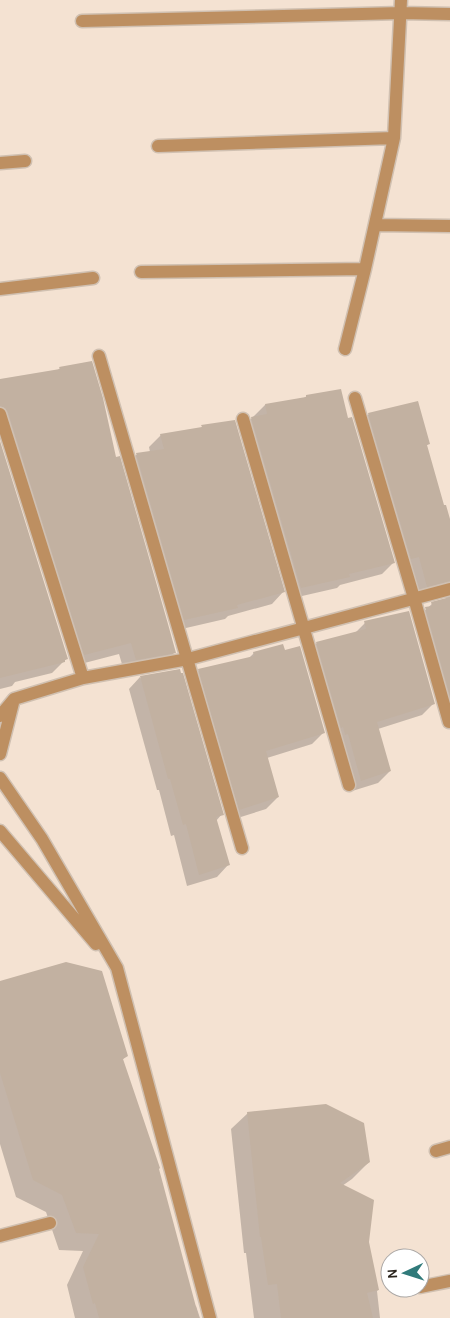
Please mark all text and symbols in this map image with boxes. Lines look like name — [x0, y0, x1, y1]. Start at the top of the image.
north arrow — [380, 1248, 430, 1298]
text: N — [384, 1268, 401, 1279]

